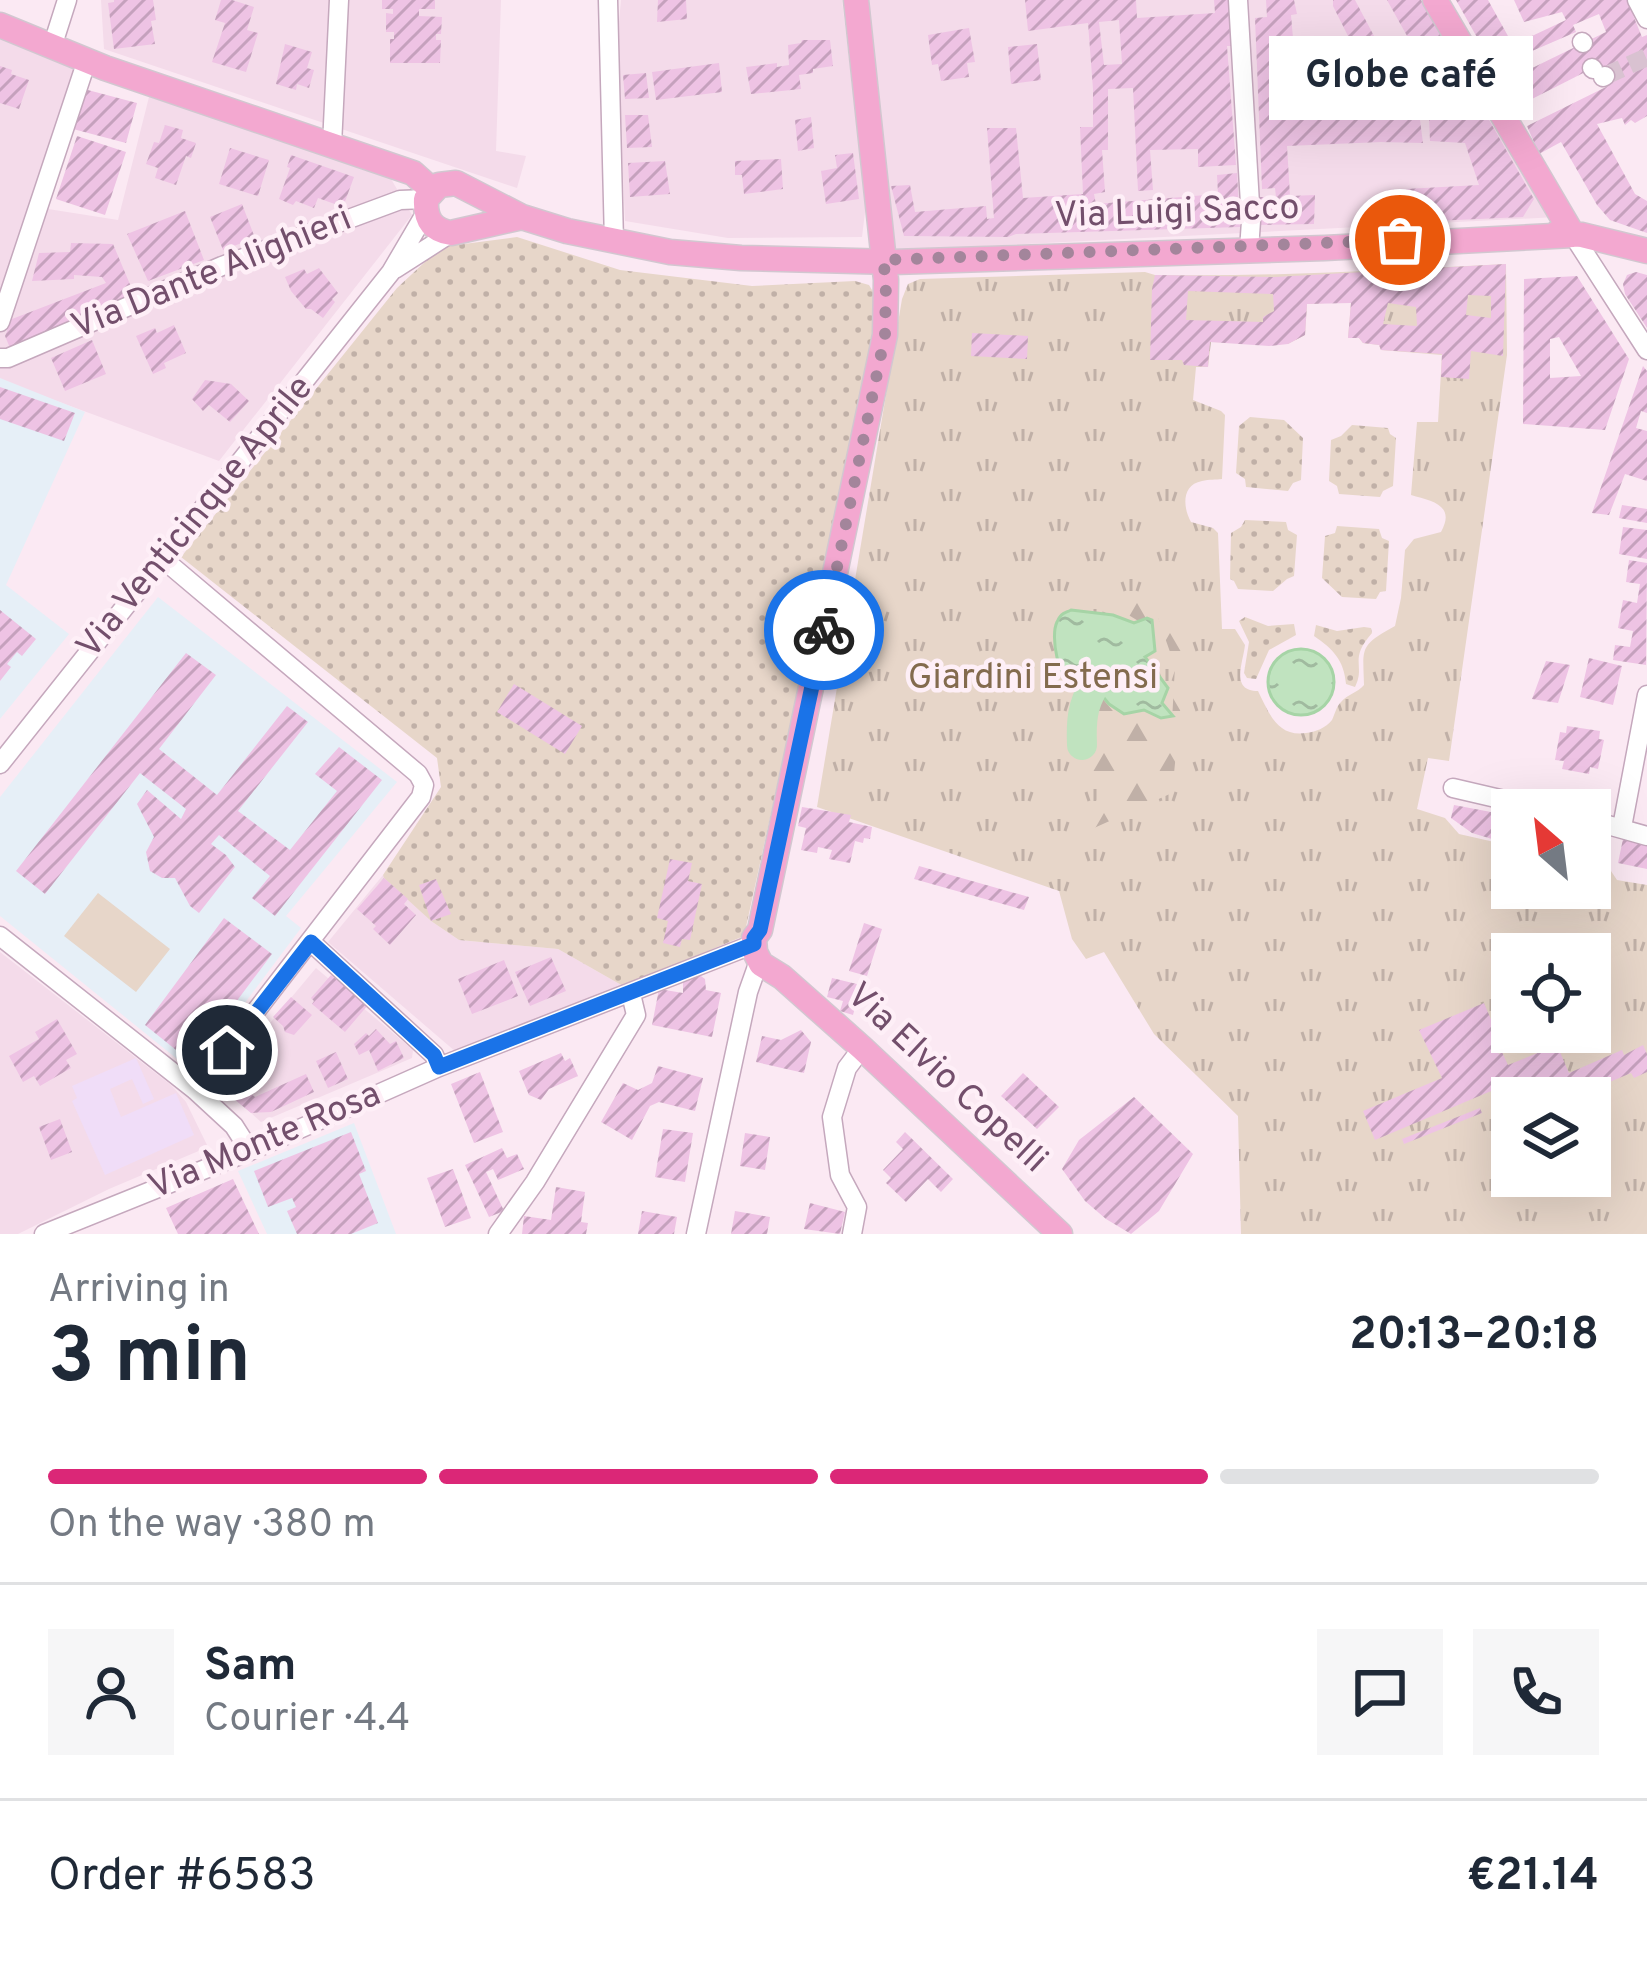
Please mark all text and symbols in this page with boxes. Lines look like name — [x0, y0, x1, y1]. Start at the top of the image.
callout: Globe café — [1268, 36, 1532, 120]
text: Globe café — [1305, 53, 1497, 102]
street label: Via Luigi Sacco — [1054, 186, 1300, 240]
pin — [1349, 189, 1451, 291]
street label: Via Dante Alighieri — [65, 197, 359, 351]
icon: bag — [1367, 207, 1433, 273]
street label: Via Venticinque Aprile — [68, 367, 324, 669]
courier — [764, 570, 884, 690]
icon: bike — [791, 597, 857, 663]
park label: Giardini Estensi — [908, 656, 1158, 702]
north arrow — [1491, 789, 1611, 909]
map controls — [1491, 789, 1611, 1197]
button: locate — [1491, 933, 1611, 1053]
street label: Via Elvio Copelli — [836, 974, 1056, 1184]
pin — [176, 999, 278, 1101]
icon: home — [194, 1017, 260, 1083]
street label: Via Monte Rosa — [142, 1072, 388, 1212]
button: layers — [1491, 1077, 1611, 1197]
text: Arriving in — [48, 1267, 230, 1316]
text: 20:13–20:18 — [1349, 1308, 1599, 1365]
text: 3 min — [48, 1311, 251, 1410]
text: On the way · 380 m — [48, 1502, 375, 1551]
button: person — [48, 1629, 174, 1755]
button: chat — [1317, 1629, 1443, 1755]
button: phone — [1473, 1629, 1599, 1755]
text: Sam — [204, 1639, 296, 1696]
text: Courier · 4.4 — [204, 1696, 410, 1745]
text: Order #6583 — [48, 1849, 316, 1906]
text: €21.14 — [1467, 1849, 1599, 1906]

